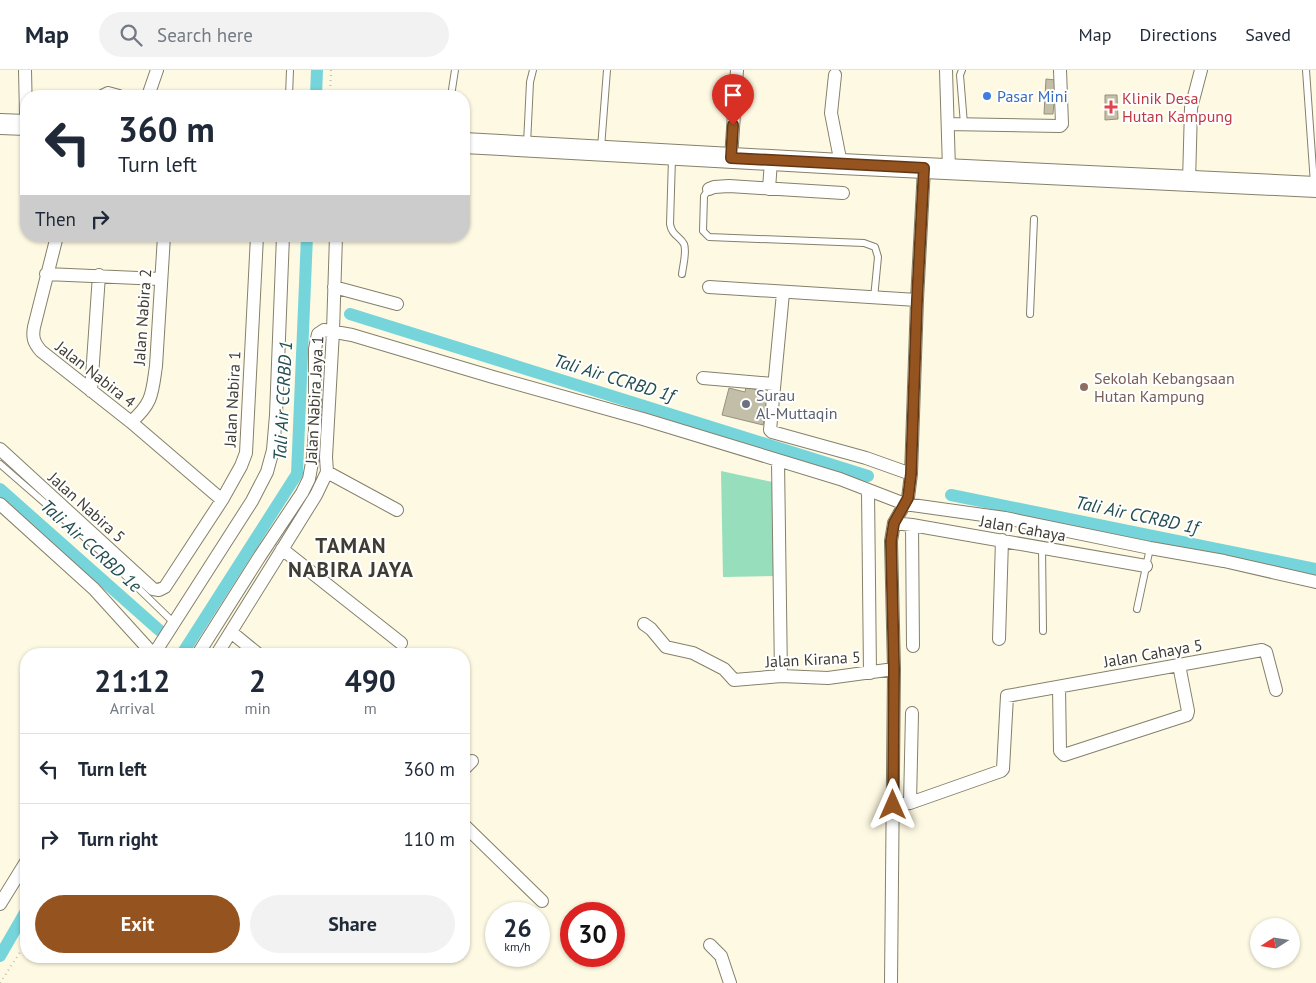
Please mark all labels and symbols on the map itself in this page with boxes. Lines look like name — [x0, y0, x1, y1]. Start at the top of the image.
pin — [712, 74, 754, 125]
place label: Pasar Mini — [997, 86, 1068, 106]
place label: Klinik Desa Hutan Kampung — [1122, 88, 1233, 126]
marker: Pasar Mini — [981, 90, 993, 102]
marker: Klinik Desa Hutan Kampung — [1104, 100, 1118, 114]
street label: Jalan Nabira 2 — [129, 268, 155, 367]
street label: Jalan Nabira Jaya 1 — [301, 335, 327, 466]
street label: Jalan Nabira 4 — [51, 336, 140, 412]
water label: Tali Air CCRBD 1 — [268, 340, 297, 462]
water label: Tali Air CCRBD 1f — [551, 348, 680, 408]
street label: Jalan Nabira 1 — [219, 350, 245, 449]
place label: Sekolah Kebangsaan Hutan Kampung — [1094, 368, 1235, 406]
marker: Sekolah Kebangsaan Hutan Kampung — [1078, 381, 1090, 393]
place label: Surau Al-Muttaqin — [756, 385, 838, 423]
marker: Surau Al-Muttaqin — [740, 398, 752, 410]
street label: Jalan Nabira 5 — [44, 467, 129, 547]
water label: Tali Air CCRBD 1f — [1074, 490, 1204, 539]
water label: Tali Air CCRBD 1e — [36, 494, 147, 598]
street label: Jalan Cahaya — [977, 510, 1068, 545]
district label: TAMAN NABIRA JAYA — [288, 532, 414, 583]
street label: Jalan Cahaya 5 — [1101, 634, 1204, 672]
street label: Jalan Kirana 5 — [764, 647, 861, 672]
position arrow — [866, 778, 918, 830]
speed limit sign: 30 — [560, 902, 625, 967]
north arrow — [1250, 918, 1300, 968]

